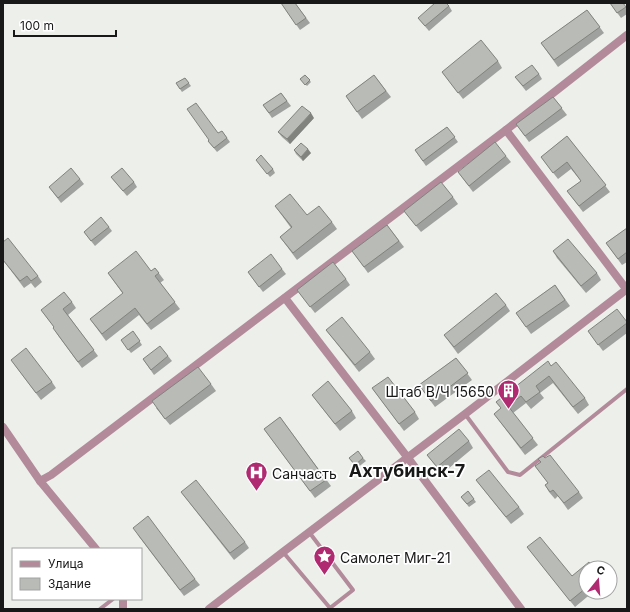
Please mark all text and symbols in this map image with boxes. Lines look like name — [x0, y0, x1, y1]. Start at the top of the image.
scale bar — [14, 12, 116, 38]
text: 100 m — [20, 18, 54, 33]
building icon: Штаб В/Ч 15650 — [496, 378, 522, 411]
place label: Штаб В/Ч 15650 — [386, 383, 494, 400]
hospital icon: Санчасть — [244, 460, 270, 493]
district label: Ахтубинск-7 — [349, 460, 465, 481]
place label: Санчасть — [272, 465, 337, 482]
place icon: Самолет Миг-21 — [311, 544, 337, 577]
legend — [12, 548, 142, 600]
place label: Самолет Миг-21 — [340, 549, 451, 566]
text: Улица — [48, 556, 83, 571]
north arrow — [578, 560, 618, 600]
text: С — [595, 563, 607, 578]
text: Здание — [48, 576, 91, 591]

